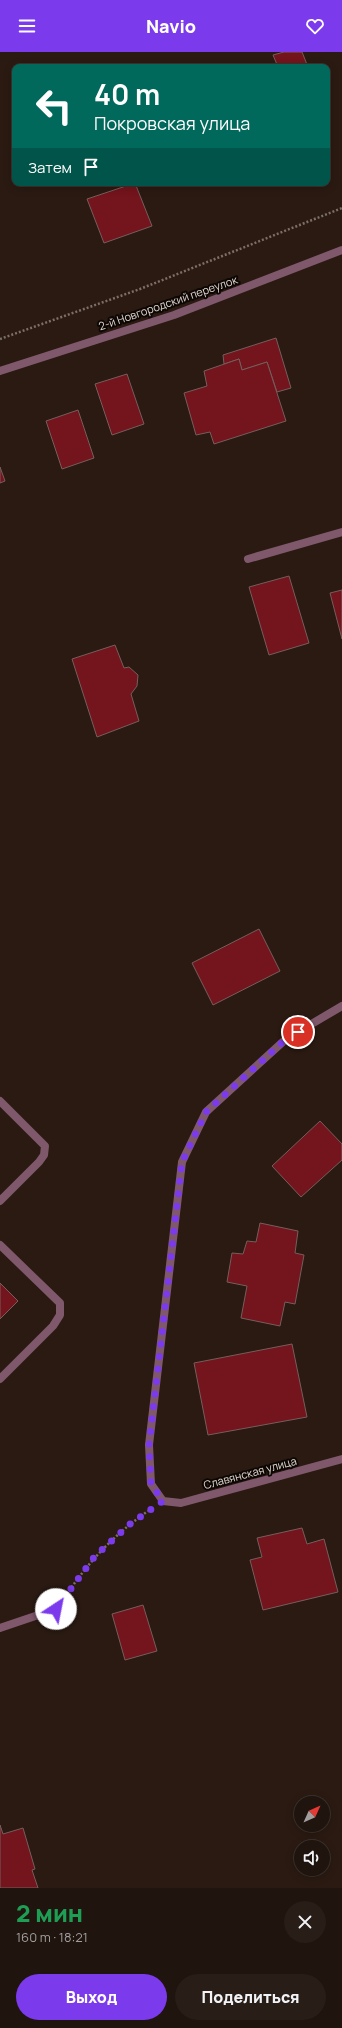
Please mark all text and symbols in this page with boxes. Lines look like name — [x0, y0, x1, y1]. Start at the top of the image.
text: Navio — [146, 14, 196, 38]
icon: menu — [16, 15, 38, 37]
icon: heart — [304, 15, 326, 37]
text: 40 m — [94, 75, 160, 113]
icon: left — [28, 80, 80, 132]
text: Покровская улица — [94, 111, 250, 135]
icon: arrive — [80, 156, 102, 178]
text: Затем — [28, 157, 72, 178]
street label: 2-й Новгородский переулок — [96, 271, 240, 333]
pin — [281, 1015, 315, 1049]
icon: arrive — [287, 1021, 309, 1043]
street label: Славянская улица — [202, 1453, 298, 1492]
position arrow — [35, 1588, 77, 1630]
north arrow — [294, 1796, 330, 1832]
map controls — [294, 1796, 330, 1876]
button: sound — [294, 1840, 330, 1876]
text: 2 мин — [16, 1896, 83, 1929]
button: close — [284, 1901, 326, 1943]
text: 160 m · 18:21 — [16, 1928, 88, 1946]
button: Выход — [16, 1974, 167, 2020]
button: Поделиться — [175, 1974, 326, 2020]

